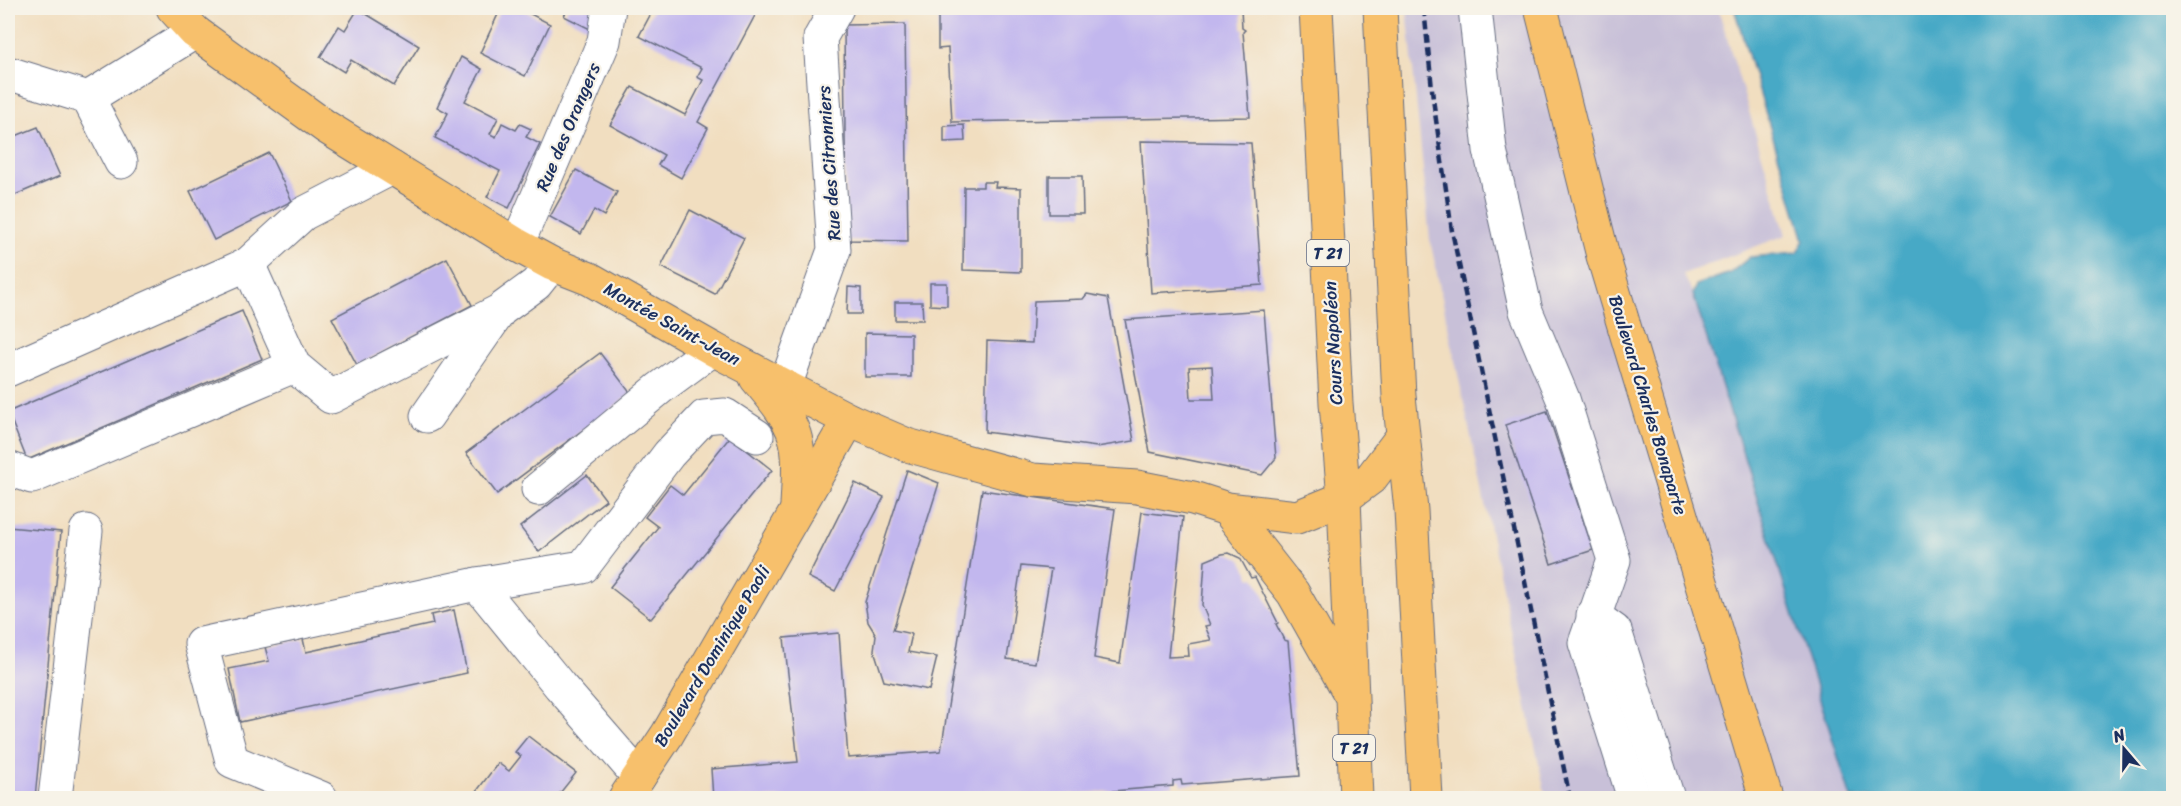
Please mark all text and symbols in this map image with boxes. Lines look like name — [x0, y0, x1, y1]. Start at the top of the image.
street label: Rue des Orangers — [526, 57, 610, 197]
street label: Rue des Citronniers — [808, 84, 850, 241]
road number: T 21 — [1307, 240, 1349, 266]
street label: Montée Saint-Jean — [598, 273, 747, 375]
street label: Cours Napoléon — [1314, 280, 1352, 406]
street label: Boulevard Charles Bonaparte — [1599, 291, 1697, 519]
street label: Boulevard Dominique Paoli — [645, 558, 780, 753]
north arrow — [2094, 719, 2154, 779]
text: N — [2108, 720, 2130, 751]
road number: T 21 — [1333, 735, 1375, 761]

